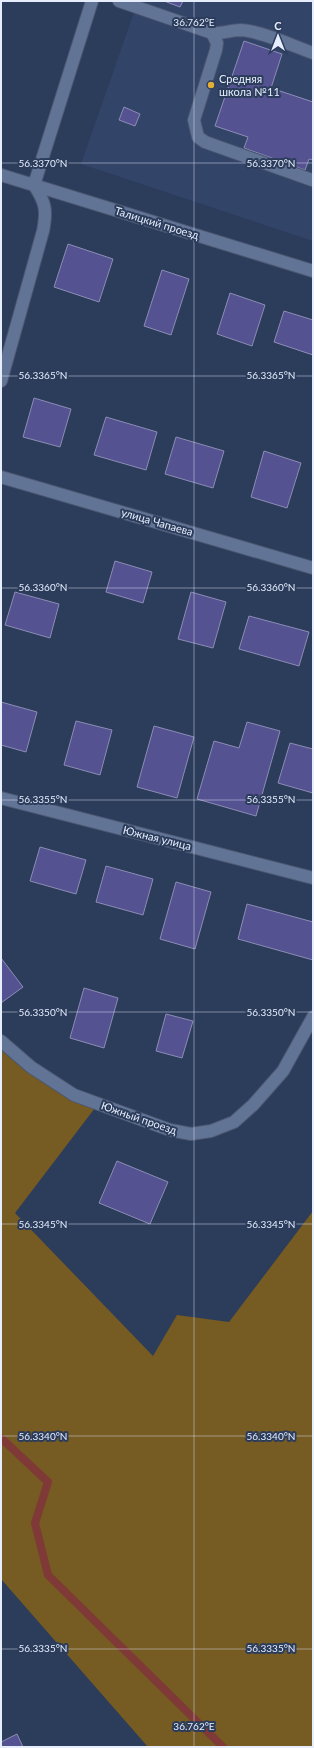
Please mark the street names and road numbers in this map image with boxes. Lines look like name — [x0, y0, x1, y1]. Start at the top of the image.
street label: Талицкий проезд — [113, 204, 201, 242]
street label: улица Чапаева — [120, 505, 194, 538]
street label: Южная улица — [122, 823, 193, 852]
street label: Южный проезд — [100, 1098, 179, 1137]

